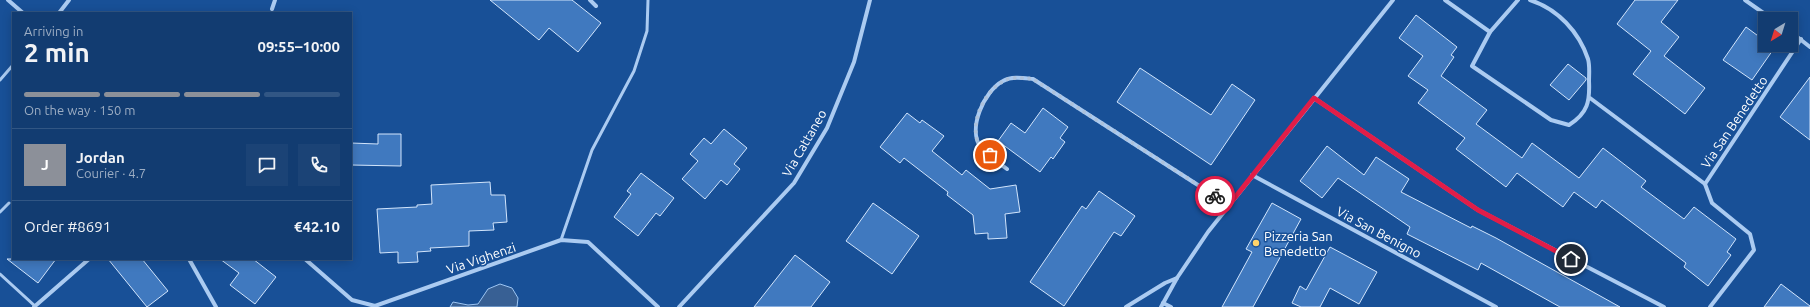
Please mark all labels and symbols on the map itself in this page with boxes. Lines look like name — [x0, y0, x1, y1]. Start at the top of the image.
north arrow — [1758, 12, 1798, 52]
street label: Via San Benedetto — [1698, 73, 1770, 171]
street label: Via Cattaneo — [779, 107, 829, 179]
pin — [973, 138, 1007, 172]
courier — [1195, 176, 1235, 216]
street label: Via San Benigno — [1334, 204, 1424, 260]
place label: Pizzeria San Benedetto — [1264, 229, 1333, 258]
marker: Pizzeria San Benedetto — [1251, 238, 1261, 248]
street label: Via Vighenzi — [445, 240, 517, 276]
pin — [1554, 242, 1588, 276]

